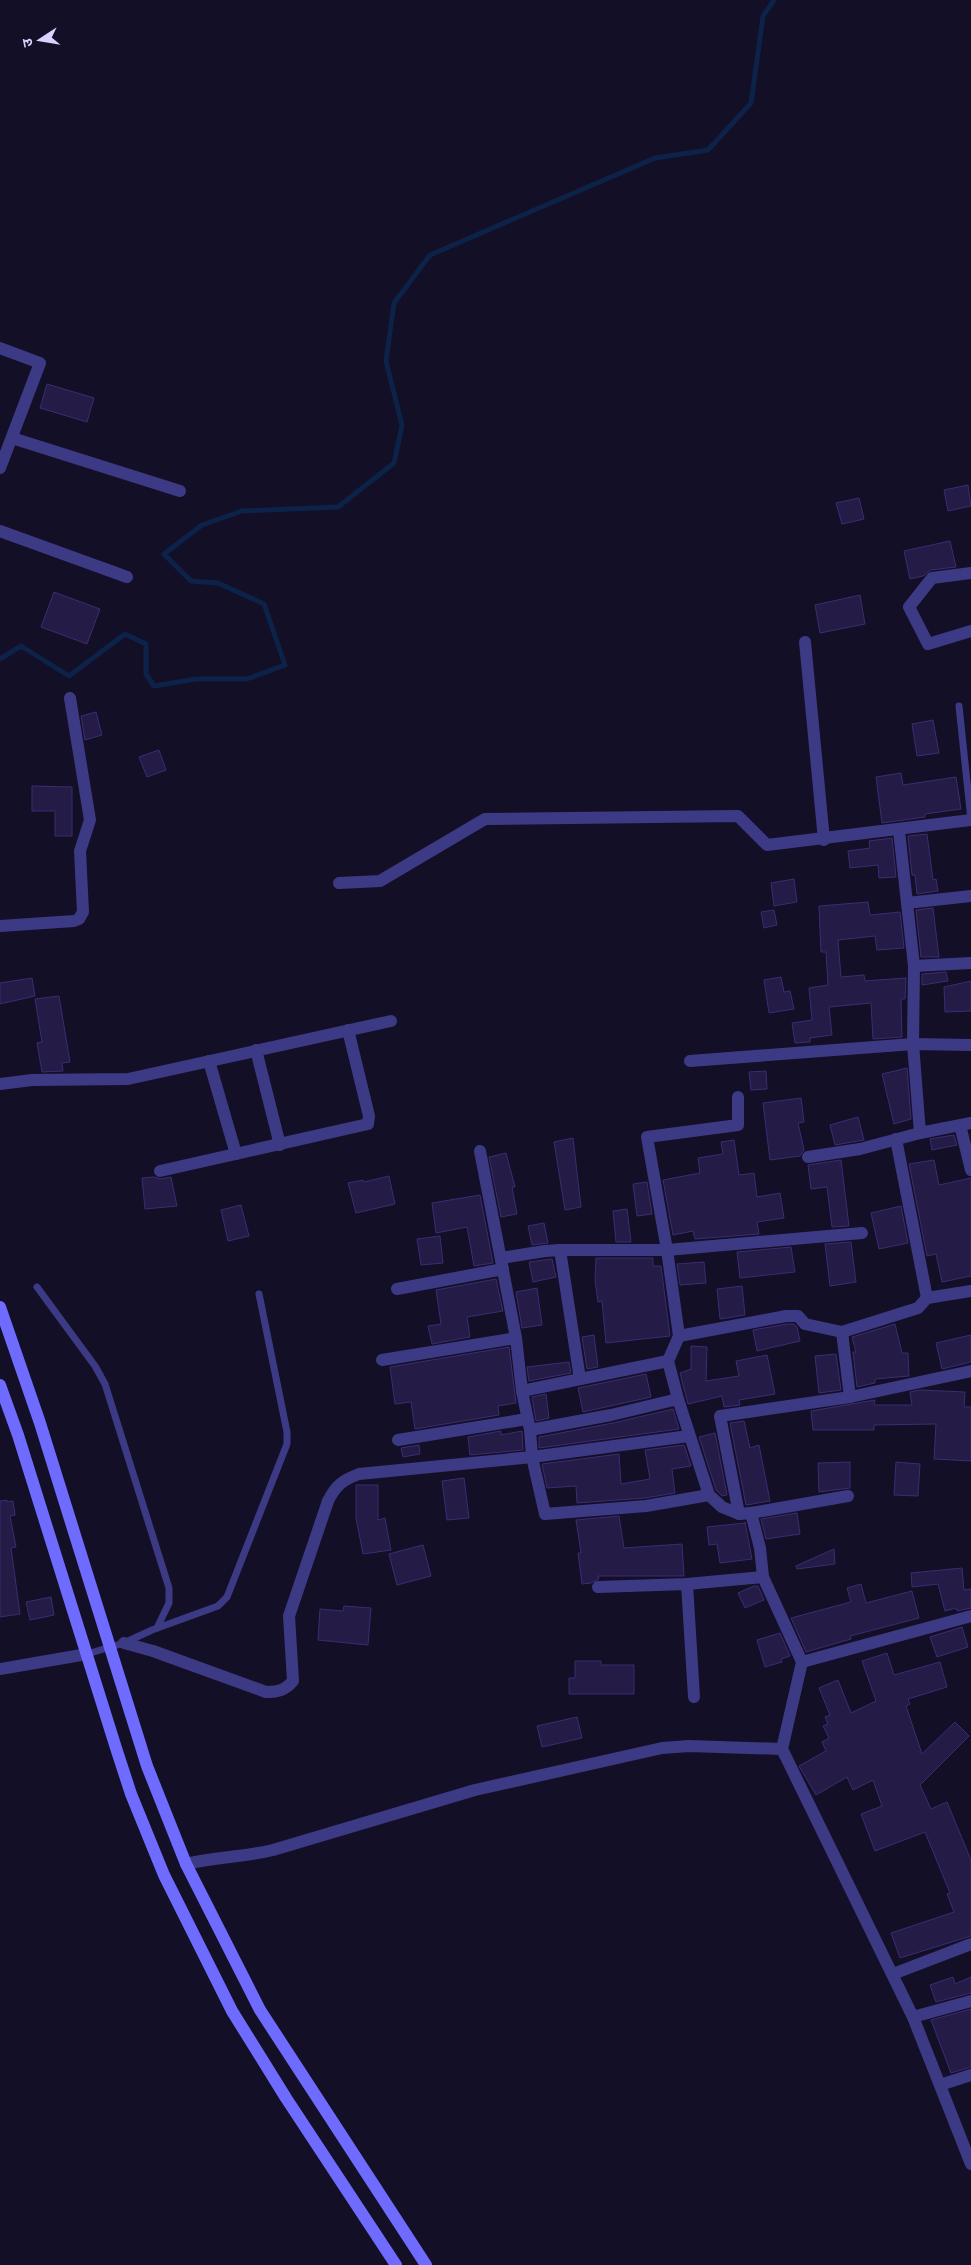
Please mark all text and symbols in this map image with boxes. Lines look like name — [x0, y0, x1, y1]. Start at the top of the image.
north arrow — [15, 15, 65, 65]
text: उ — [17, 36, 37, 49]

